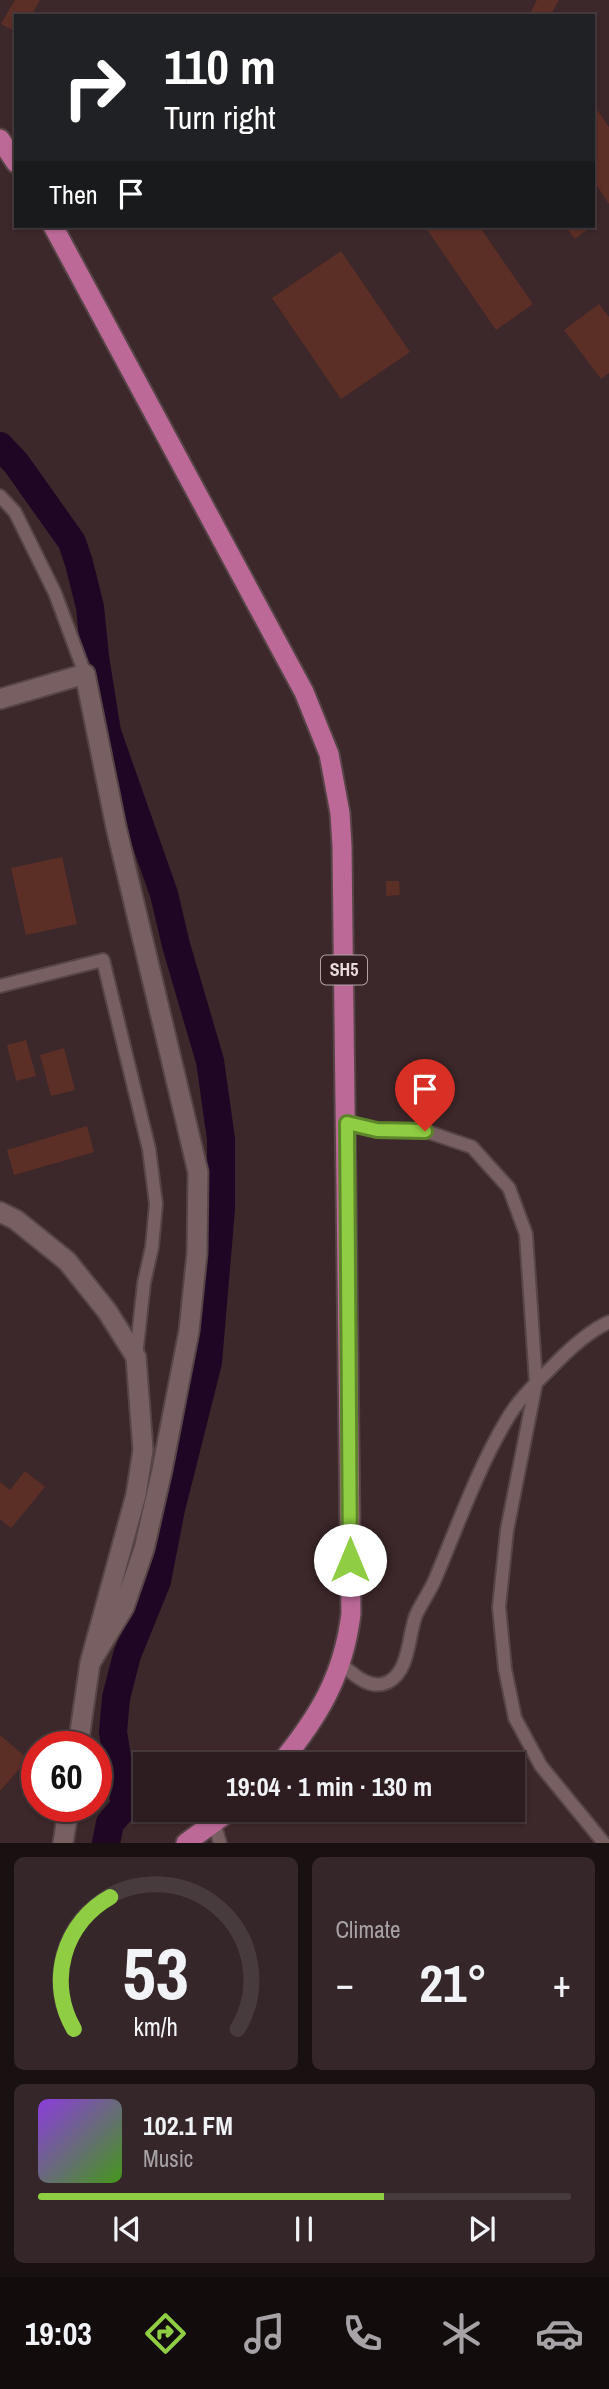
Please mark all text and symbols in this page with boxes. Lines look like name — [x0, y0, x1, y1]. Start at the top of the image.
text: 110 m — [164, 33, 276, 99]
icon: right — [49, 42, 140, 133]
text: Turn right — [164, 96, 276, 139]
icon: arrive — [112, 175, 150, 213]
text: Then — [49, 177, 98, 212]
road number: SH5 — [321, 956, 367, 985]
pin — [395, 1059, 455, 1131]
icon: arrive — [406, 1070, 444, 1108]
position arrow — [313, 1523, 387, 1597]
speed limit sign: 60 — [21, 1731, 112, 1822]
text: 19:04 · 1 min · 130 m — [226, 1769, 432, 1804]
text: Climate — [336, 1914, 400, 1945]
text: 53 — [123, 1925, 189, 2023]
text: 21° — [419, 1948, 487, 2018]
text: − — [336, 1958, 354, 2009]
text: + — [553, 1958, 571, 2009]
text: km/h — [134, 2010, 178, 2044]
text: 102.1 FM — [143, 2108, 233, 2143]
text: Music — [143, 2143, 193, 2174]
icon: previous — [108, 2210, 146, 2248]
icon: pause — [285, 2210, 323, 2248]
icon: next — [463, 2210, 501, 2248]
icon: directions — [141, 2309, 190, 2358]
icon: music — [240, 2309, 289, 2358]
icon: phone — [338, 2309, 387, 2358]
icon: climate — [437, 2309, 486, 2358]
icon: car — [535, 2309, 584, 2358]
text: 19:03 — [25, 2312, 92, 2355]

